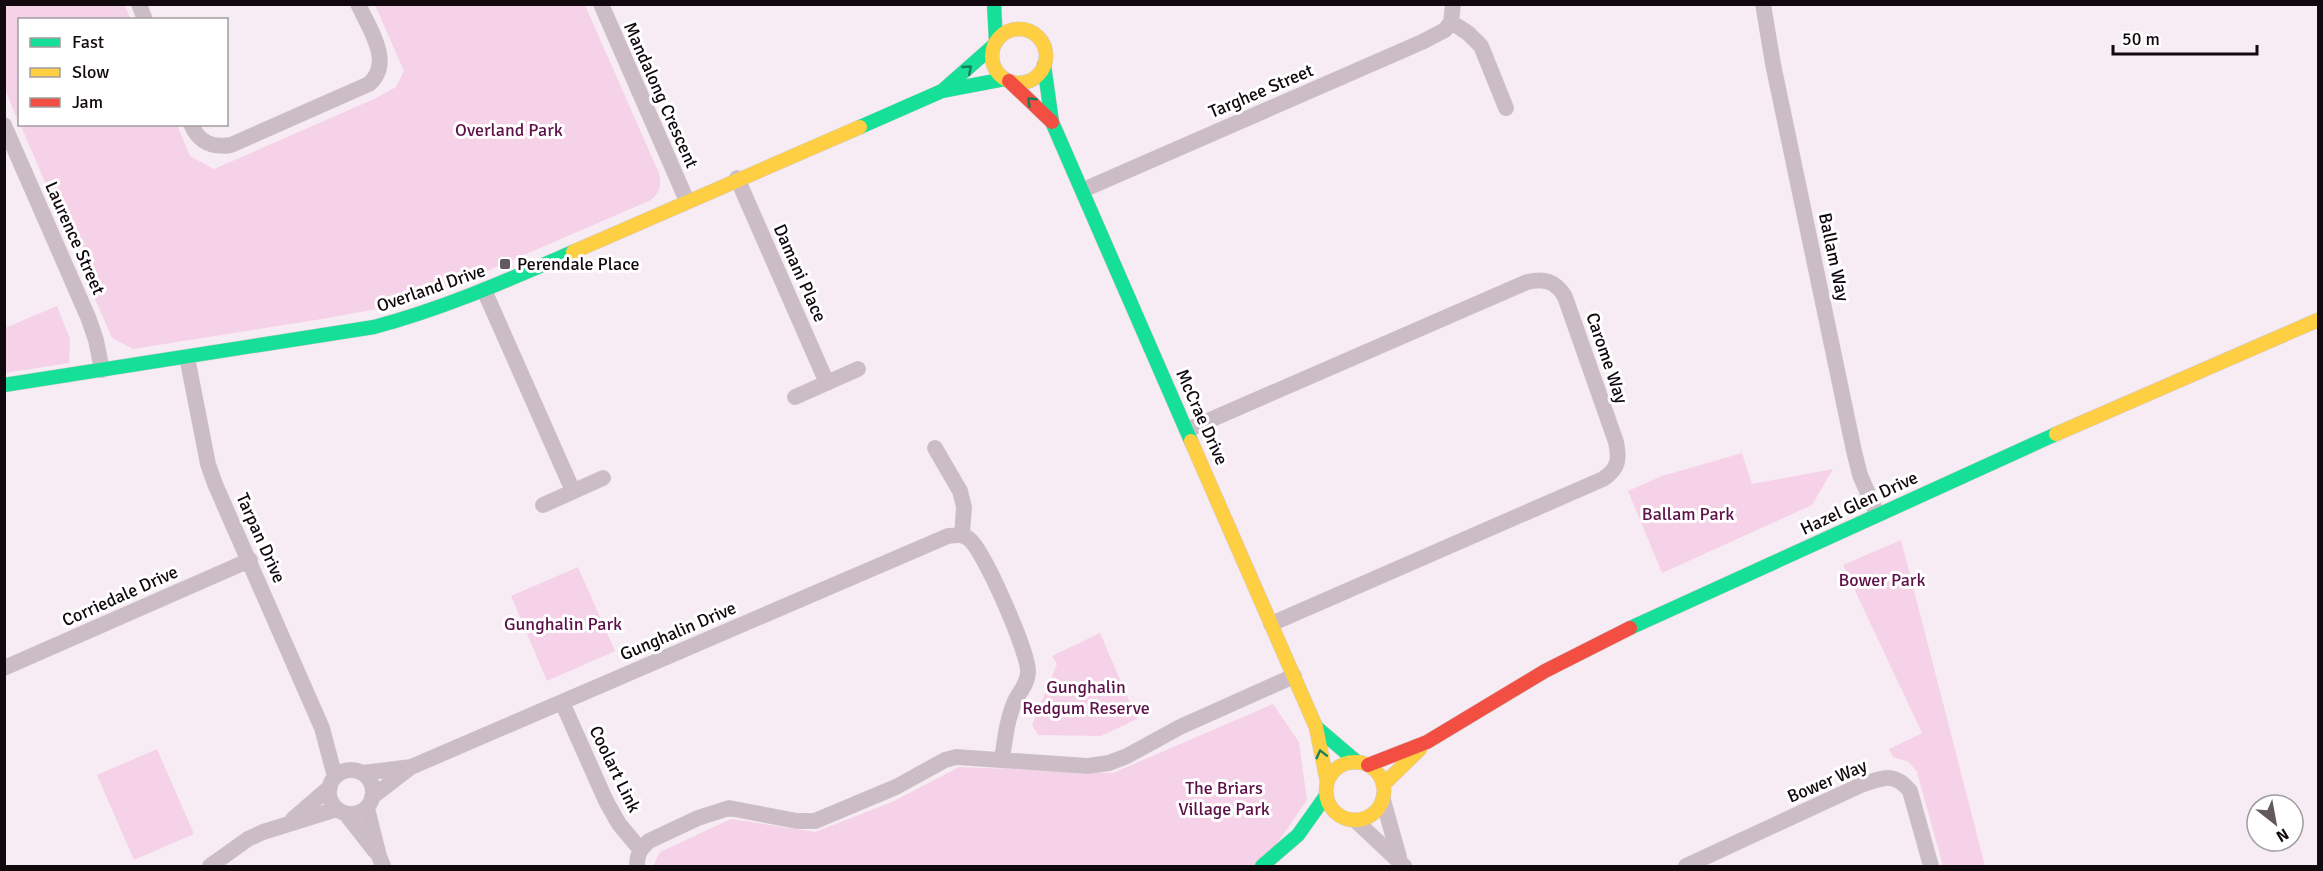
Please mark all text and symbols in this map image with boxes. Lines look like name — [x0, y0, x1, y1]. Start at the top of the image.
legend — [18, 18, 228, 126]
scale bar — [2113, 18, 2257, 56]
street label: Mandalong Crescent — [619, 19, 703, 171]
text: 50 m — [2122, 28, 2160, 50]
text: Fast — [72, 31, 104, 53]
street label: Targhee Street — [1205, 59, 1317, 123]
text: Slow — [72, 61, 109, 83]
one-way arrow — [961, 65, 972, 76]
text: Jam — [72, 91, 103, 113]
one-way arrow — [1027, 98, 1038, 109]
park label: Overland Park — [455, 119, 563, 141]
street label: Laurence Street — [40, 178, 110, 298]
street label: Ballam Way — [1814, 211, 1854, 304]
street label: Damani Place — [769, 221, 831, 325]
place label: Perendale Place — [517, 253, 640, 275]
marker: Perendale Place — [498, 257, 512, 271]
street label: Overland Drive — [374, 259, 488, 317]
street label: Carome Way — [1581, 310, 1633, 407]
street label: McCrae Drive — [1171, 366, 1233, 468]
street label: Hazel Glen Drive — [1797, 466, 1921, 540]
street label: Tarpan Drive — [231, 490, 291, 586]
park label: Ballam Park — [1642, 503, 1734, 525]
street label: Corriedale Drive — [59, 561, 181, 631]
park label: Bower Park — [1838, 569, 1926, 591]
street label: Gunghalin Drive — [617, 597, 739, 665]
park label: Gunghalin Park — [504, 613, 622, 635]
park label: Gunghalin Redgum Reserve — [1022, 676, 1150, 719]
street label: Coolart Link — [585, 722, 645, 816]
one-way arrow — [1315, 749, 1328, 759]
street label: Bower Way — [1784, 754, 1871, 808]
park label: The Briars Village Park — [1178, 777, 1270, 820]
north arrow — [2245, 793, 2305, 853]
text: N — [2272, 824, 2292, 846]

